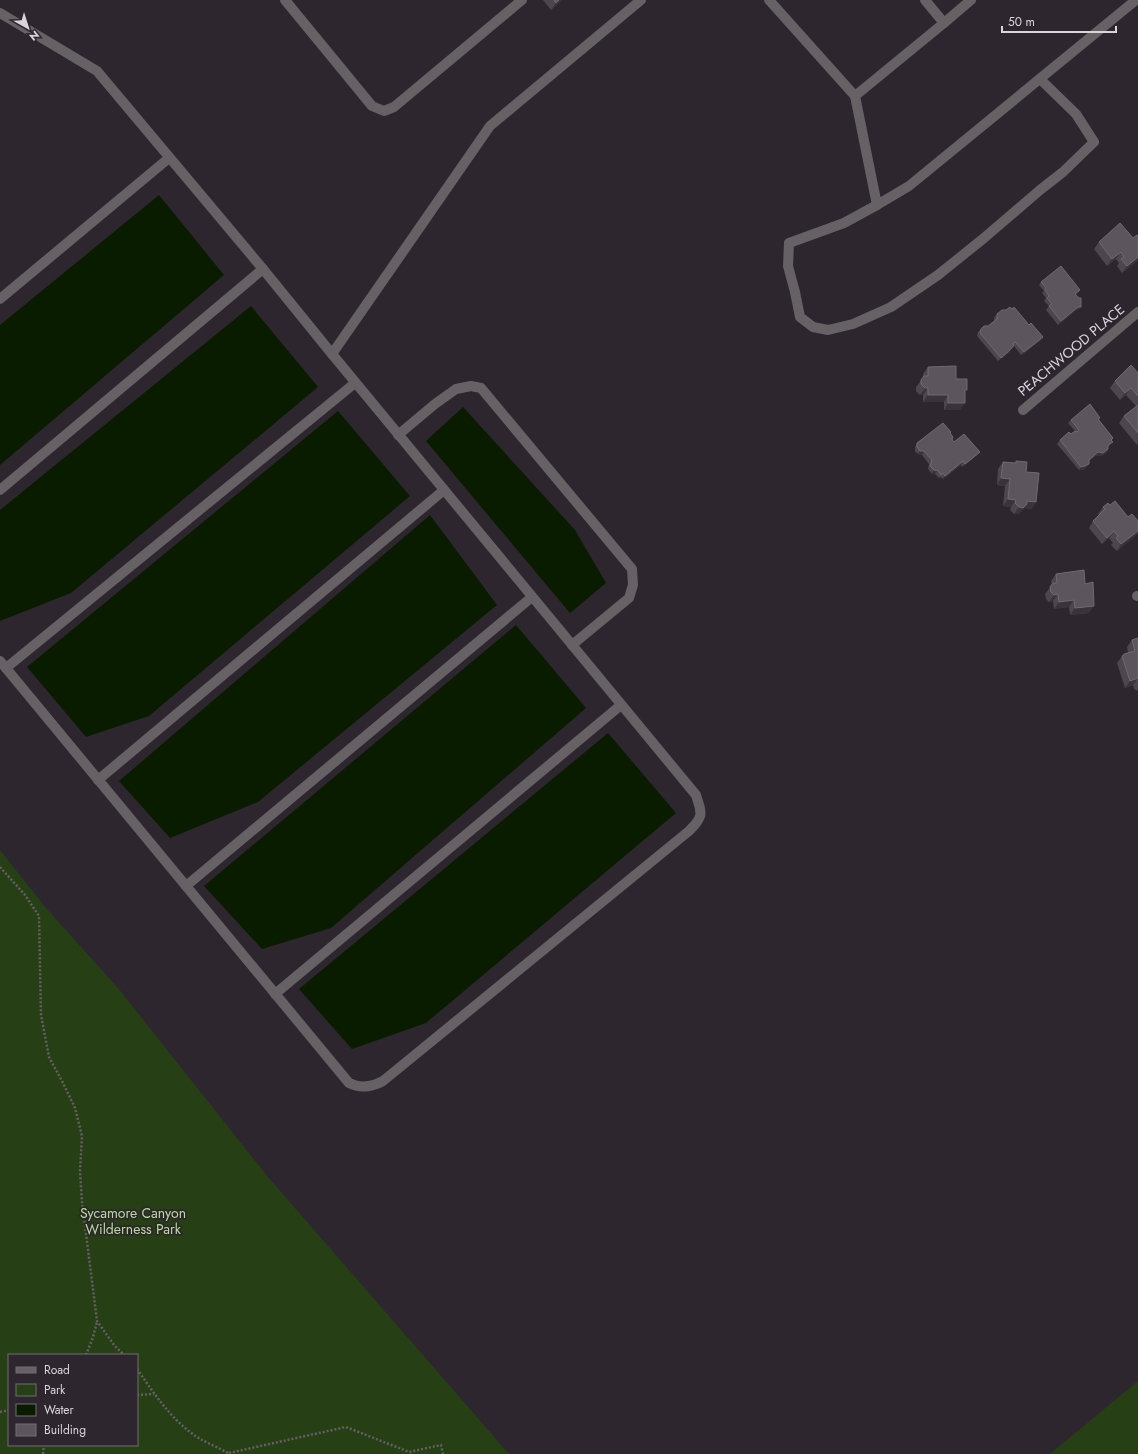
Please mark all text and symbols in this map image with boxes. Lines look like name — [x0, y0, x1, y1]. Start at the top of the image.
north arrow — [8, 8, 48, 48]
scale bar — [1002, 8, 1116, 34]
text: 50 m — [1008, 13, 1035, 31]
text: N — [26, 27, 43, 45]
street label: PEACHWOOD PLACE — [1013, 299, 1129, 401]
park label: Sycamore Canyon Wilderness Park — [80, 1203, 186, 1239]
legend — [8, 1354, 138, 1446]
text: Road — [44, 1361, 70, 1379]
text: Park — [44, 1381, 66, 1399]
text: Water — [44, 1401, 75, 1419]
text: Building — [44, 1421, 86, 1439]

